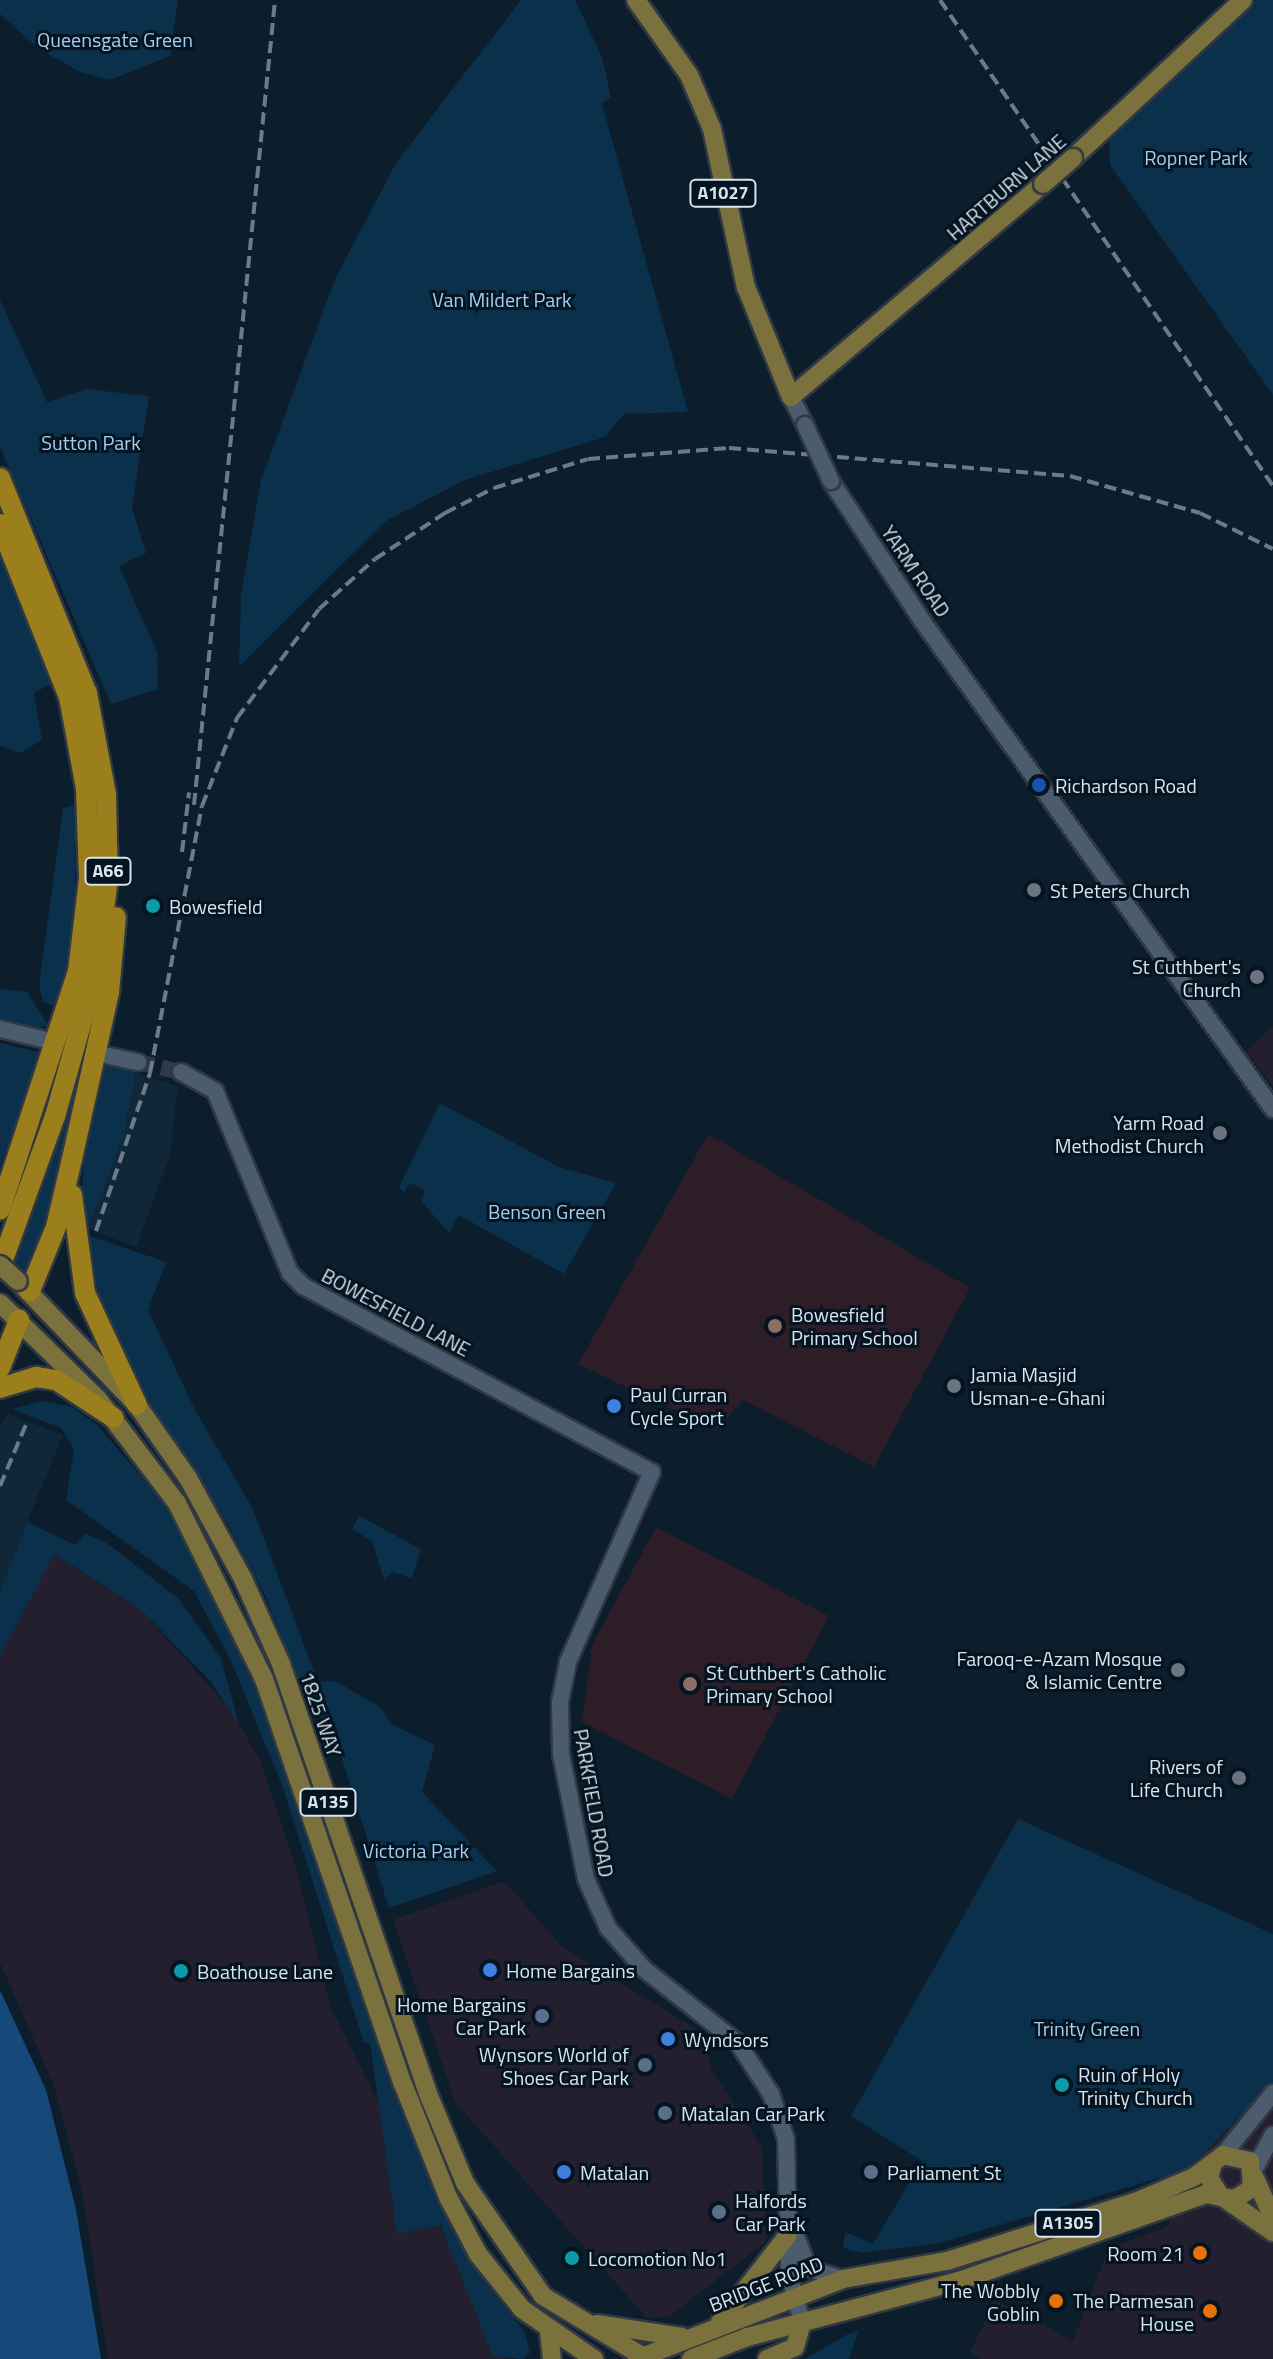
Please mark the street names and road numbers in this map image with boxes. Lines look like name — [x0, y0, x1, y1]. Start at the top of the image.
street label: HARTBURN LANE — [942, 129, 1070, 245]
road number: A1027 — [689, 179, 757, 207]
street label: YARM ROAD — [877, 521, 955, 621]
road number: A66 — [84, 857, 132, 885]
street label: BOWESFIELD LANE — [318, 1263, 474, 1361]
street label: 1825 WAY — [295, 1668, 347, 1760]
street label: PARKFIELD ROAD — [569, 1727, 619, 1879]
road number: A135 — [298, 1788, 358, 1816]
road number: A1305 — [1034, 2209, 1102, 2237]
street label: BRIDGE ROAD — [706, 2251, 826, 2317]

